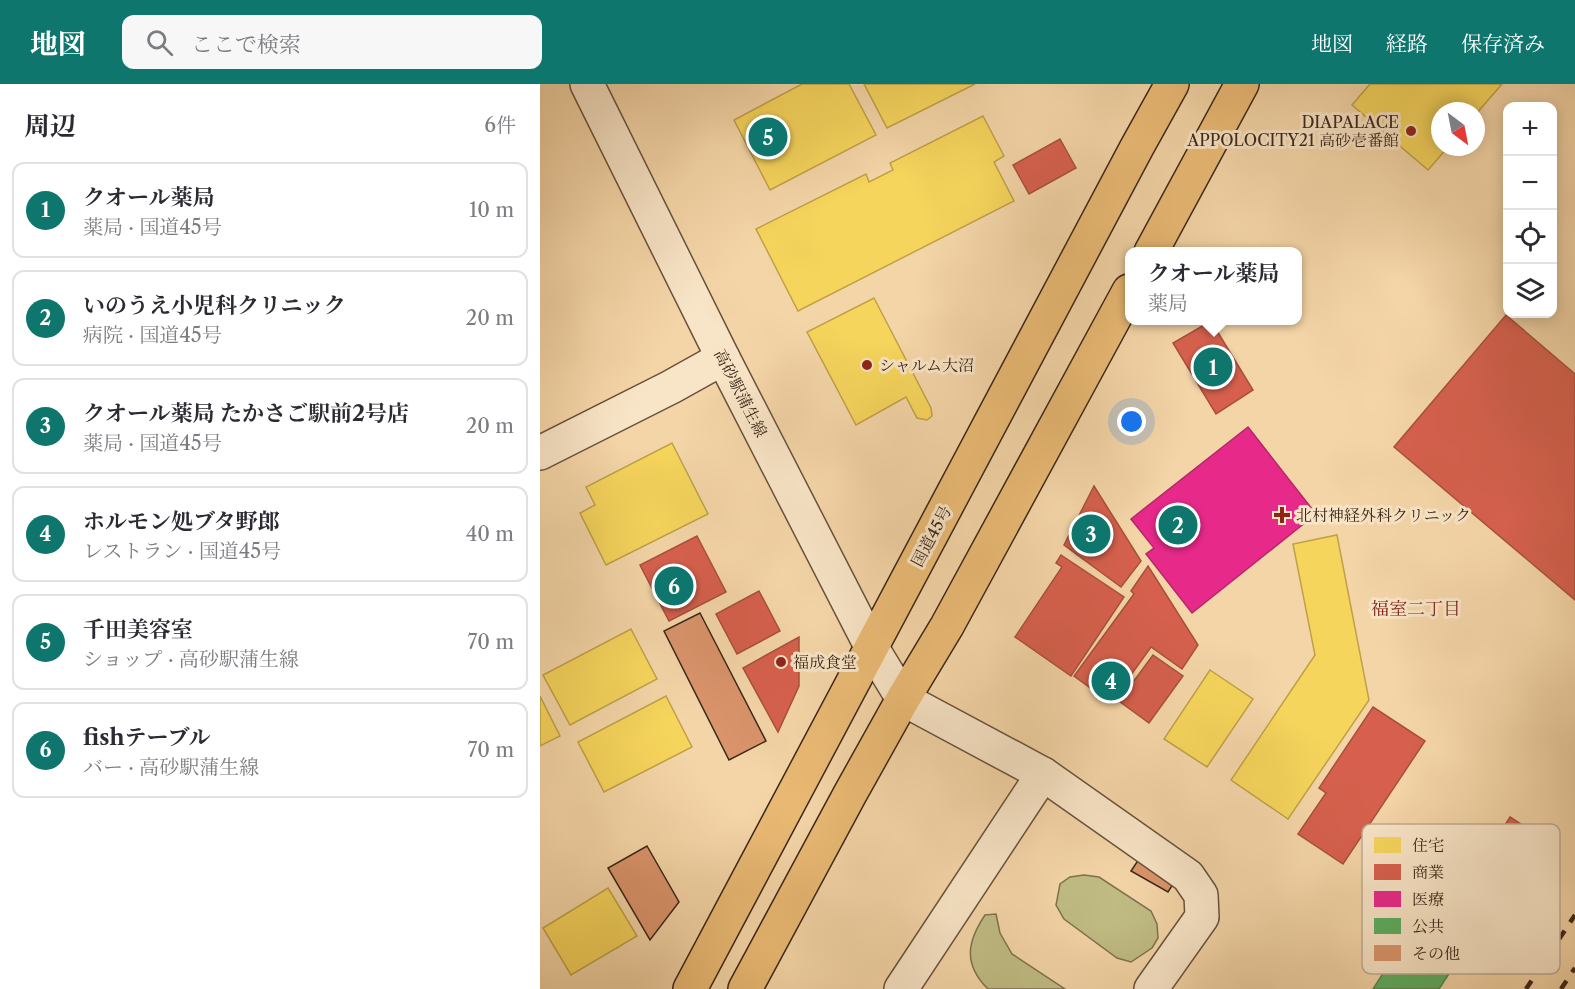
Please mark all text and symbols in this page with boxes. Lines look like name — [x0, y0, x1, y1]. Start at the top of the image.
search box — [122, 15, 542, 69]
icon: search — [143, 26, 176, 59]
text: 地図 — [30, 27, 86, 61]
text: ここで検索 — [191, 31, 301, 58]
text: 地図 — [1311, 31, 1353, 56]
text: 経路 — [1386, 31, 1428, 56]
text: 保存済み — [1461, 31, 1545, 56]
north arrow — [1431, 102, 1485, 156]
map controls — [1503, 102, 1557, 318]
button: + — [1503, 102, 1557, 156]
text: 周辺 — [24, 110, 76, 142]
place label: DIAPALACE APPOLOCITY21 高砂壱番館 — [1186, 112, 1399, 150]
text: 6件 — [484, 113, 516, 137]
pin: 5 — [748, 115, 788, 160]
marker: DIAPALACE APPOLOCITY21 高砂壱番館 — [1404, 124, 1418, 138]
button: − — [1503, 156, 1557, 210]
text: クオール薬局 — [83, 184, 215, 211]
text: 1 — [41, 198, 50, 222]
text: 10 m — [469, 198, 514, 222]
button: locate — [1503, 210, 1557, 264]
text: 薬局 · 国道45号 — [83, 215, 222, 239]
popup — [1125, 247, 1302, 325]
text: クオール薬局 — [1148, 260, 1279, 287]
button: layers — [1503, 264, 1557, 318]
text: 薬局 — [1148, 291, 1188, 315]
text: いのうえ小児科クリニック — [83, 292, 346, 319]
text: 2 — [40, 306, 51, 330]
text: 20 m — [466, 306, 514, 330]
text: 病院 · 国道45号 — [83, 323, 222, 347]
pin: 1 — [1194, 344, 1232, 390]
street label: 高砂駅蒲生線 — [710, 346, 772, 440]
place label: シャルム大沼 — [879, 355, 974, 375]
marker: シャルム大沼 — [860, 358, 874, 372]
text: クオール薬局 たかさご駅前2号店 — [83, 400, 409, 427]
your location — [1117, 407, 1146, 436]
text: 3 — [40, 414, 51, 438]
text: 20 m — [466, 414, 514, 438]
text: 薬局 · 国道45号 — [83, 431, 222, 455]
street label: 国道45号 — [907, 502, 955, 570]
pin: 2 — [1158, 502, 1198, 548]
place label: 北村神経外科クリニック — [1296, 505, 1471, 525]
marker: 北村神経外科クリニック — [1273, 506, 1291, 524]
text: ホルモン処ブタ野郎 — [83, 508, 279, 535]
pin: 3 — [1072, 512, 1110, 556]
text: 4 — [40, 522, 51, 546]
text: 40 m — [466, 522, 514, 546]
text: レストラン · 国道45号 — [83, 539, 281, 563]
pin: 6 — [654, 564, 694, 608]
district label: 福室二丁目 — [1371, 598, 1461, 620]
text: 千田美容室 — [83, 616, 193, 643]
text: 5 — [40, 630, 51, 654]
text: 70 m — [468, 630, 514, 654]
text: ショップ · 高砂駅蒲生線 — [83, 647, 299, 671]
place label: 福成食堂 — [793, 652, 857, 672]
marker: 福成食堂 — [774, 655, 788, 669]
pin: 4 — [1092, 658, 1130, 704]
text: fishテーブル — [83, 724, 211, 751]
text: 6 — [40, 738, 51, 762]
text: 70 m — [468, 738, 514, 762]
text: バー · 高砂駅蒲生線 — [83, 755, 259, 779]
legend — [1362, 824, 1560, 974]
text: 住宅 — [1412, 835, 1444, 855]
text: 商業 — [1412, 862, 1444, 882]
text: 医療 — [1412, 889, 1444, 909]
text: 公共 — [1412, 916, 1444, 936]
text: その他 — [1412, 943, 1460, 963]

